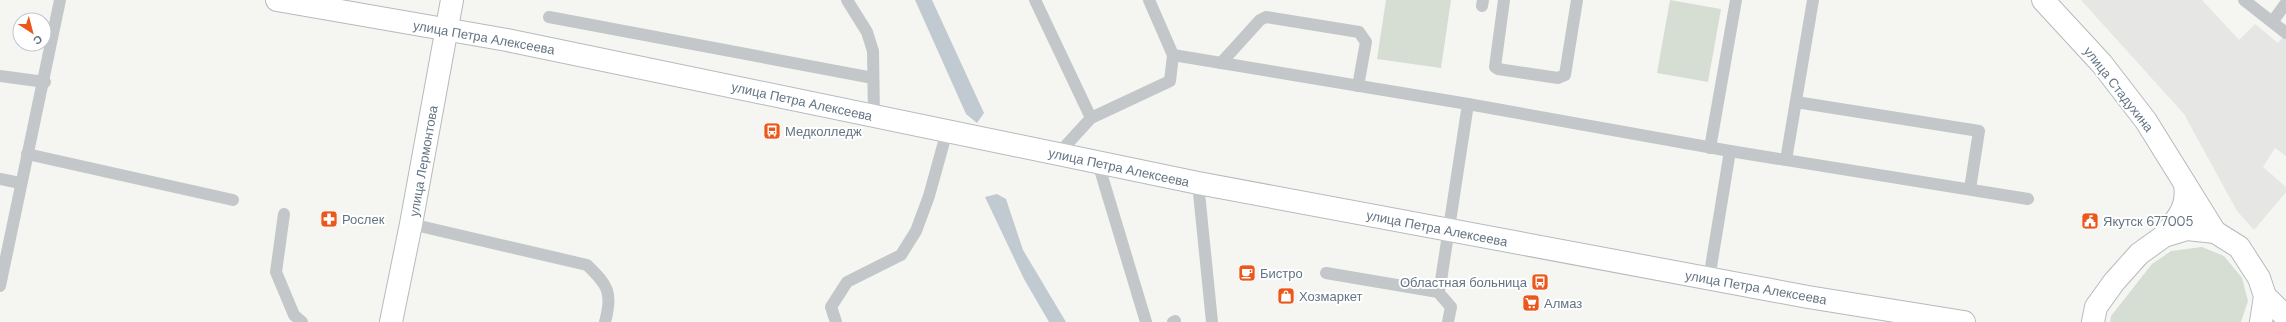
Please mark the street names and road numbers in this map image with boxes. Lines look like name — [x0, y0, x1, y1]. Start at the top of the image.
street label: улица Петра Алексеева — [412, 17, 557, 58]
street label: улица Стадухина — [2080, 43, 2158, 136]
street label: улица Петра Алексеева — [730, 78, 875, 125]
street label: улица Лермонтова — [405, 103, 442, 218]
street label: улица Петра Алексеева — [1047, 144, 1192, 191]
street label: улица Петра Алексеева — [1365, 206, 1510, 251]
street label: улица Петра Алексеева — [1684, 267, 1829, 308]

